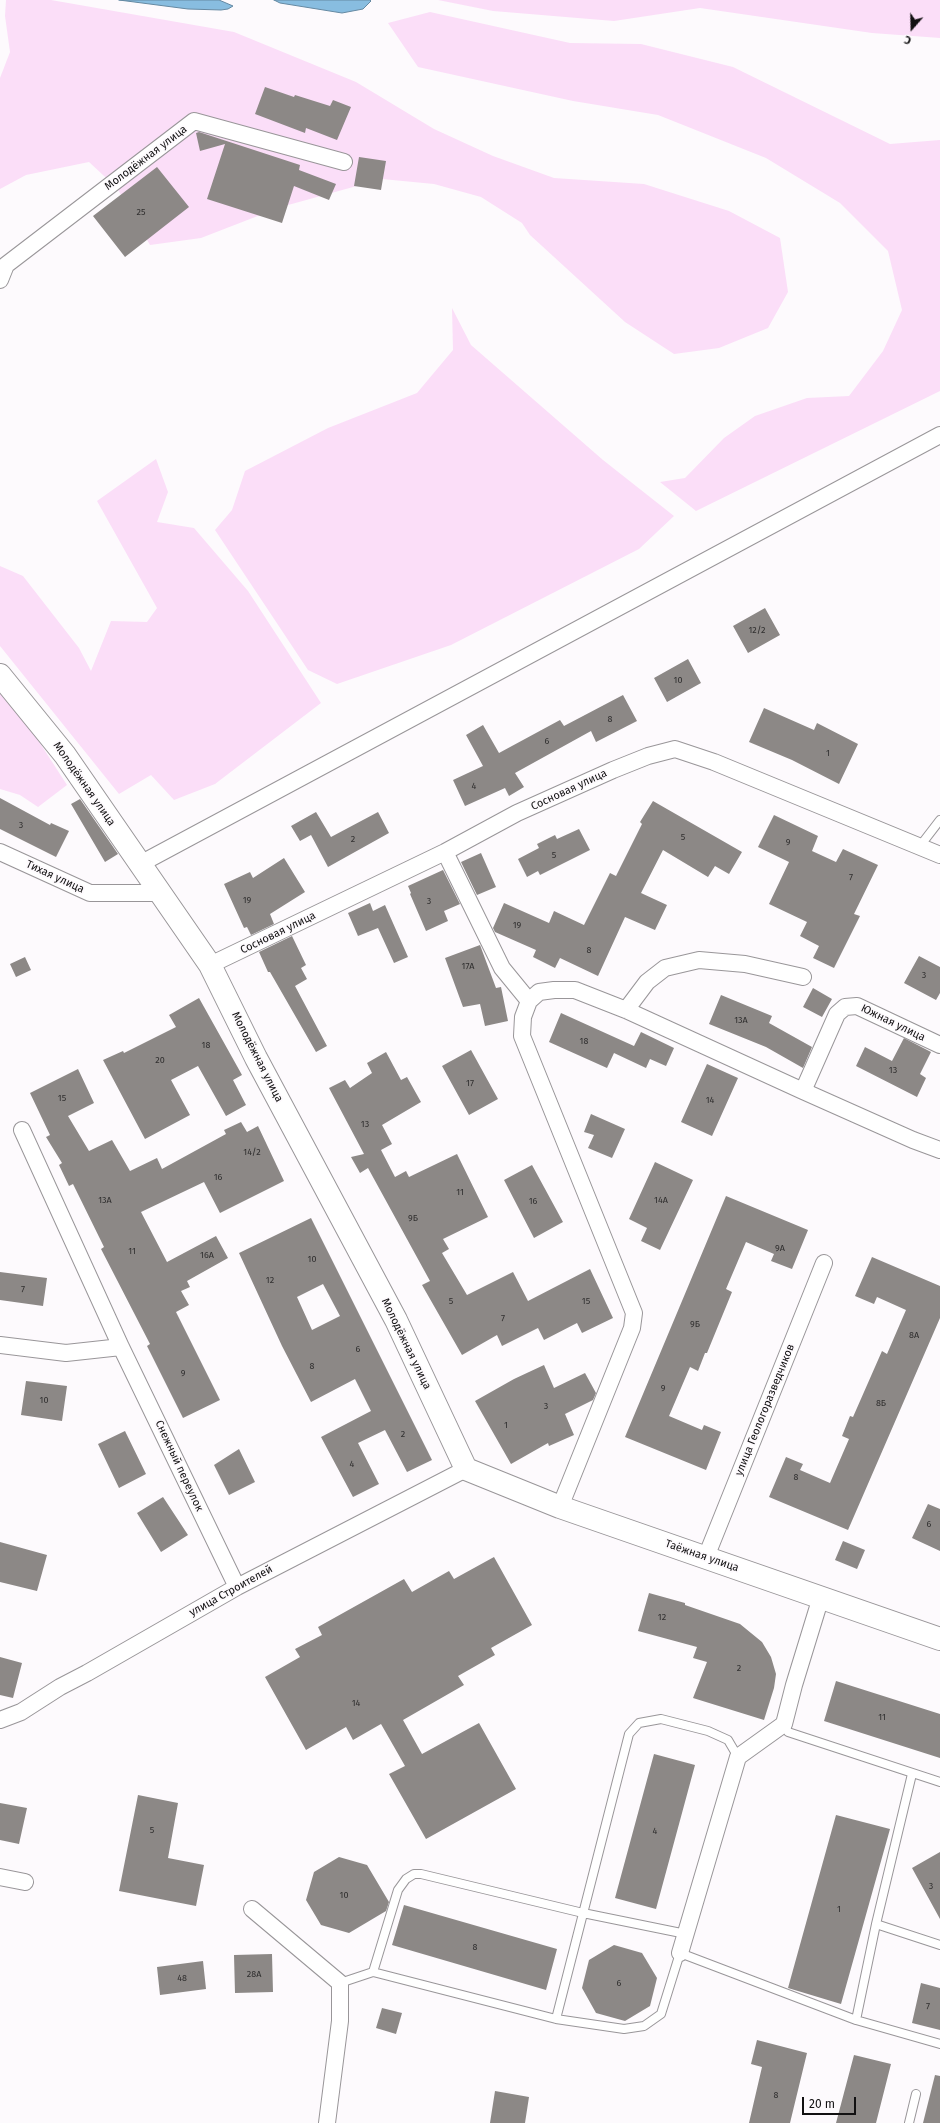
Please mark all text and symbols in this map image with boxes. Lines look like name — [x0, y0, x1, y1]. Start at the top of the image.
north arrow — [892, 8, 932, 48]
text: С — [903, 33, 913, 47]
street label: Молодёжная улица — [102, 123, 190, 193]
house number: 25 — [137, 207, 145, 217]
house number: 12/2 — [748, 625, 766, 635]
house number: 10 — [674, 675, 682, 685]
house number: 8 — [608, 714, 612, 724]
house number: 6 — [545, 736, 549, 746]
street label: Молодёжная улица — [50, 739, 118, 829]
house number: 1 — [826, 748, 830, 758]
street label: Сосновая улица — [529, 767, 609, 813]
house number: 4 — [472, 781, 476, 791]
house number: 3 — [19, 820, 23, 830]
house number: 5 — [681, 832, 685, 842]
house number: 2 — [351, 834, 355, 844]
house number: 9 — [786, 837, 790, 847]
house number: 5 — [552, 850, 556, 860]
street label: Тихая улица — [24, 858, 86, 896]
house number: 7 — [849, 872, 853, 882]
house number: 19 — [243, 895, 251, 905]
house number: 3 — [427, 896, 431, 906]
street label: Сосновая улица — [238, 909, 318, 957]
house number: 19 — [513, 920, 521, 930]
house number: 8 — [587, 945, 591, 955]
house number: 17А — [462, 961, 474, 971]
house number: 3 — [922, 970, 926, 980]
street label: Южная улица — [859, 1002, 927, 1044]
street label: Молодёжная улица — [229, 1010, 285, 1104]
house number: 13А — [734, 1015, 748, 1025]
house number: 18 — [580, 1036, 588, 1046]
house number: 18 — [202, 1040, 210, 1050]
house number: 20 — [155, 1055, 165, 1065]
house number: 13 — [889, 1065, 897, 1075]
house number: 17 — [466, 1078, 474, 1088]
house number: 15 — [58, 1093, 66, 1103]
house number: 14 — [706, 1095, 714, 1105]
house number: 13 — [361, 1119, 369, 1129]
house number: 14/2 — [243, 1147, 261, 1157]
house number: 16 — [214, 1172, 222, 1182]
house number: 11 — [456, 1187, 464, 1197]
house number: 13А — [98, 1195, 112, 1205]
house number: 14А — [654, 1195, 668, 1205]
house number: 16 — [529, 1196, 537, 1206]
house number: 9Б — [408, 1213, 418, 1223]
house number: 9А — [775, 1243, 785, 1253]
house number: 11 — [128, 1246, 136, 1256]
house number: 16А — [200, 1250, 214, 1260]
house number: 10 — [308, 1254, 316, 1264]
house number: 12 — [266, 1275, 274, 1285]
house number: 7 — [21, 1284, 25, 1294]
street label: Молодёжная улица — [378, 1296, 434, 1392]
house number: 5 — [449, 1296, 453, 1306]
house number: 15 — [582, 1296, 590, 1306]
house number: 7 — [501, 1313, 505, 1323]
house number: 9Б — [690, 1319, 700, 1329]
house number: 8А — [909, 1330, 919, 1340]
street label: улица Геологоразведчиков — [732, 1342, 798, 1478]
house number: 6 — [356, 1344, 360, 1354]
house number: 8 — [310, 1361, 314, 1371]
house number: 9 — [181, 1368, 185, 1378]
house number: 9 — [661, 1383, 665, 1393]
house number: 10 — [40, 1395, 48, 1405]
house number: 8Б — [876, 1398, 886, 1408]
house number: 3 — [544, 1401, 548, 1411]
street label: Снежный переулок — [152, 1418, 206, 1514]
house number: 1 — [504, 1420, 508, 1430]
house number: 2 — [401, 1429, 405, 1439]
house number: 4 — [350, 1459, 354, 1469]
house number: 8 — [794, 1472, 798, 1482]
house number: 6 — [927, 1519, 931, 1529]
street label: Таёжная улица — [663, 1537, 741, 1575]
street label: улица Строителей — [187, 1563, 275, 1619]
house number: 12 — [658, 1612, 666, 1622]
house number: 2 — [737, 1663, 741, 1673]
house number: 14 — [352, 1698, 360, 1708]
house number: 11 — [878, 1712, 886, 1722]
house number: 5 — [150, 1825, 154, 1835]
house number: 4 — [653, 1826, 657, 1836]
house number: 3 — [929, 1881, 933, 1891]
house number: 10 — [340, 1890, 348, 1900]
house number: 1 — [837, 1904, 841, 1914]
house number: 8 — [473, 1942, 477, 1952]
house number: 28А — [247, 1969, 261, 1979]
house number: 48 — [177, 1973, 187, 1983]
house number: 6 — [617, 1978, 621, 1988]
house number: 7 — [926, 2001, 930, 2011]
scale bar — [804, 2089, 858, 2115]
house number: 8 — [774, 2090, 778, 2100]
text: 20 m — [809, 2097, 835, 2111]

